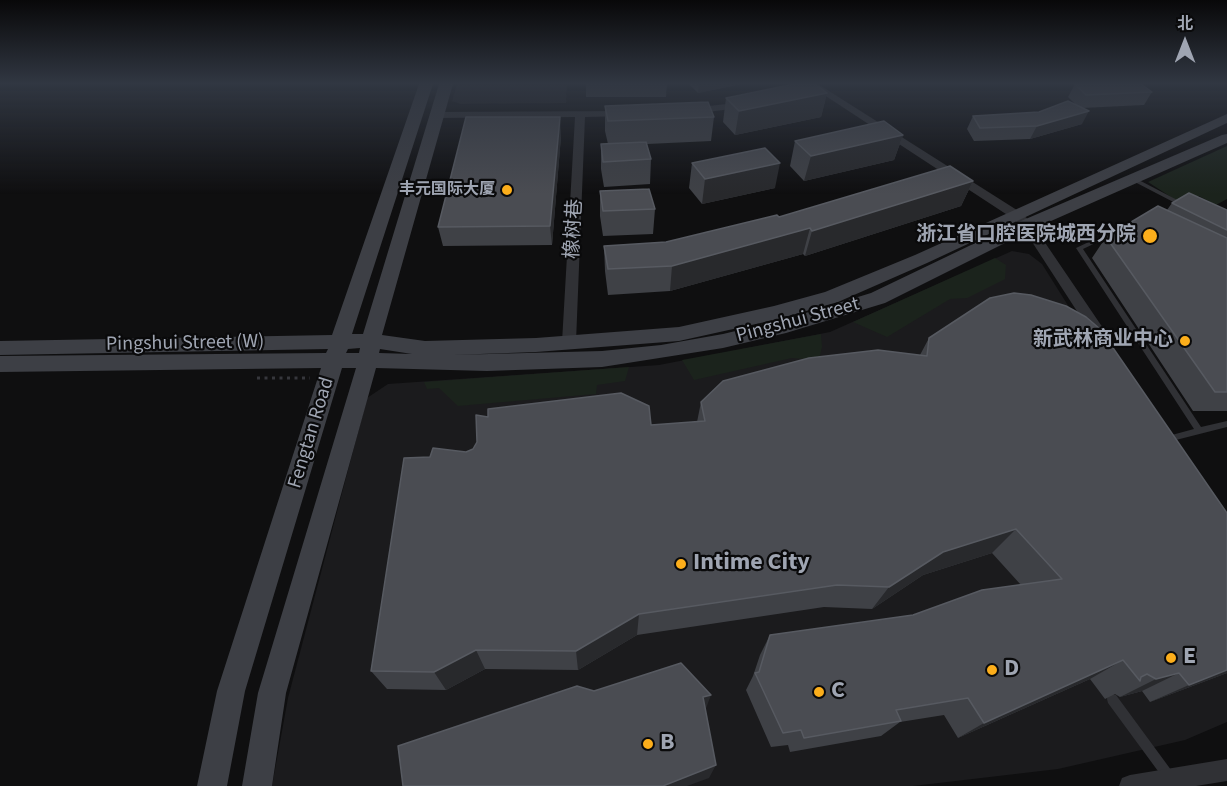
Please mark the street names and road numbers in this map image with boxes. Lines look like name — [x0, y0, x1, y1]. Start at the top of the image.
street label: 橡树巷 — [561, 198, 589, 260]
street label: Pingshui Street — [734, 293, 862, 349]
street label: Pingshui Street (W) — [106, 331, 264, 357]
street label: Fengtan Road — [284, 375, 340, 491]

